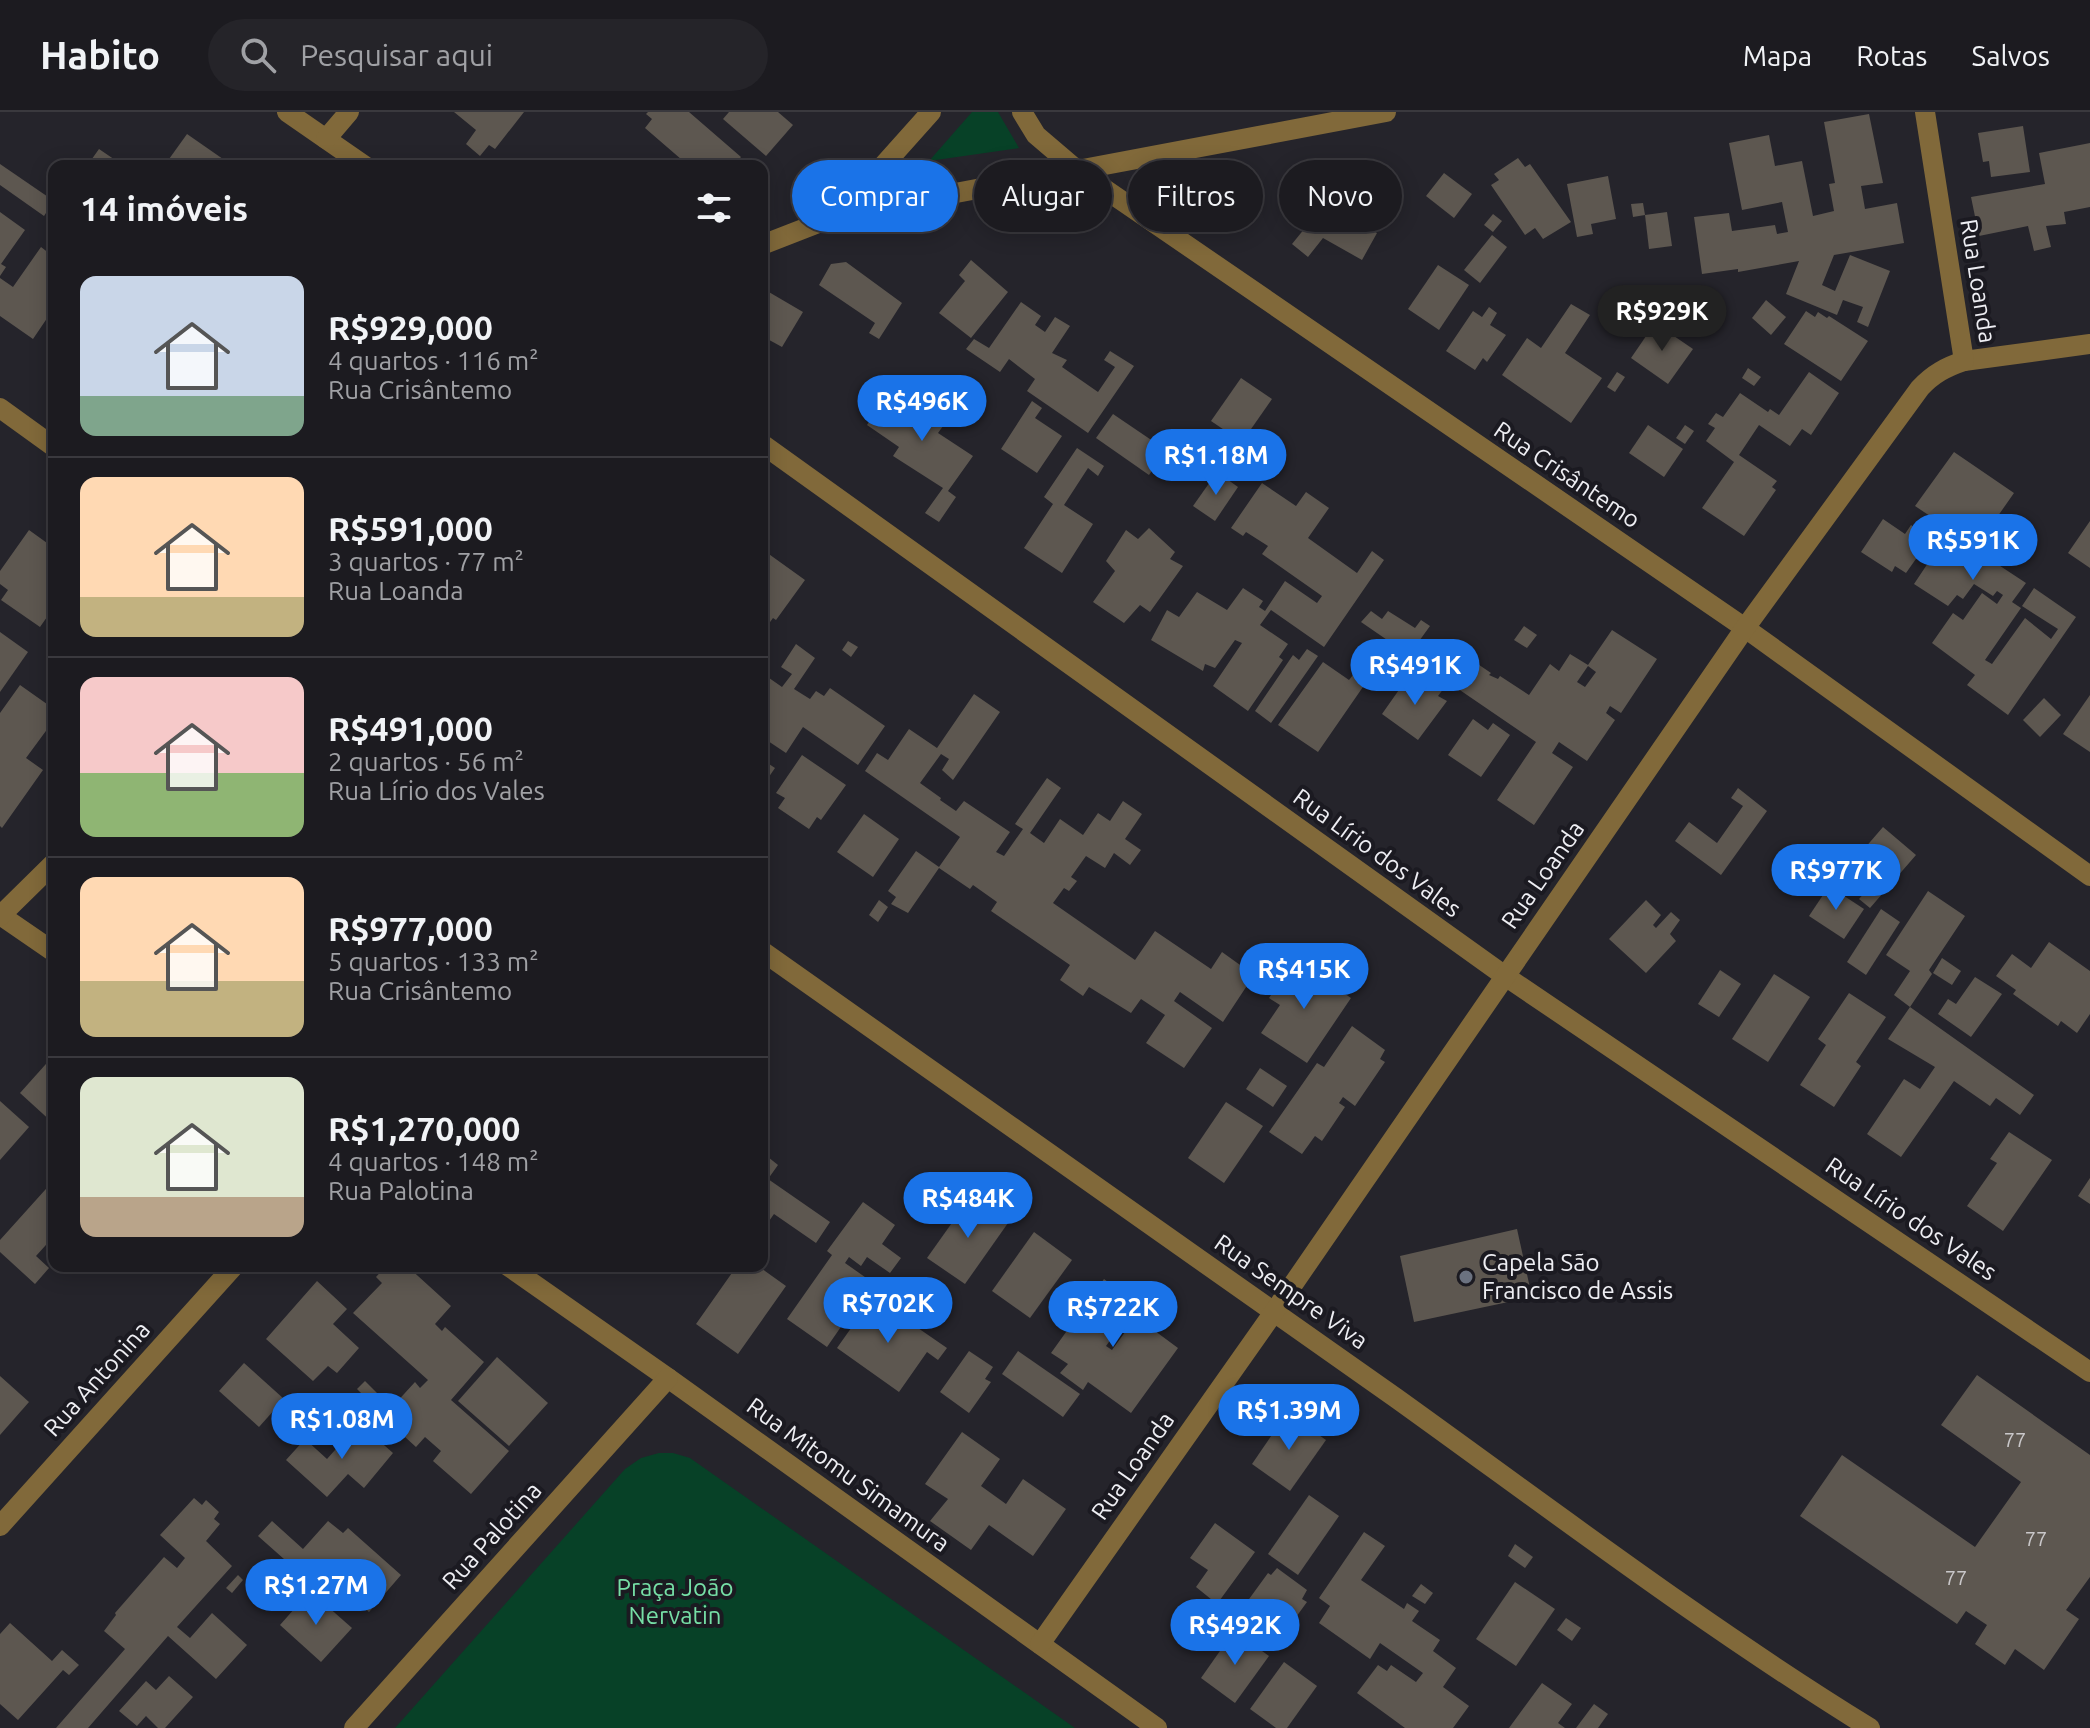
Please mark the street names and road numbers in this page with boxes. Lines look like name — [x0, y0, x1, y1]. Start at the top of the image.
street label: Rua Loanda — [1955, 217, 2002, 345]
street label: Rua Crisântemo — [1489, 416, 1645, 533]
street label: Rua Lírio dos Vales — [1288, 783, 1466, 922]
street label: Rua Loanda — [1496, 816, 1590, 934]
street label: Rua Lírio dos Vales — [1821, 1151, 2002, 1286]
street label: Rua Sempre Viva — [1210, 1229, 1373, 1354]
street label: Rua Antonina — [38, 1316, 155, 1442]
street label: Rua Mitomu Simamura — [742, 1392, 955, 1557]
street label: Rua Loanda — [1086, 1407, 1180, 1525]
street label: Rua Palotina — [437, 1477, 547, 1595]

